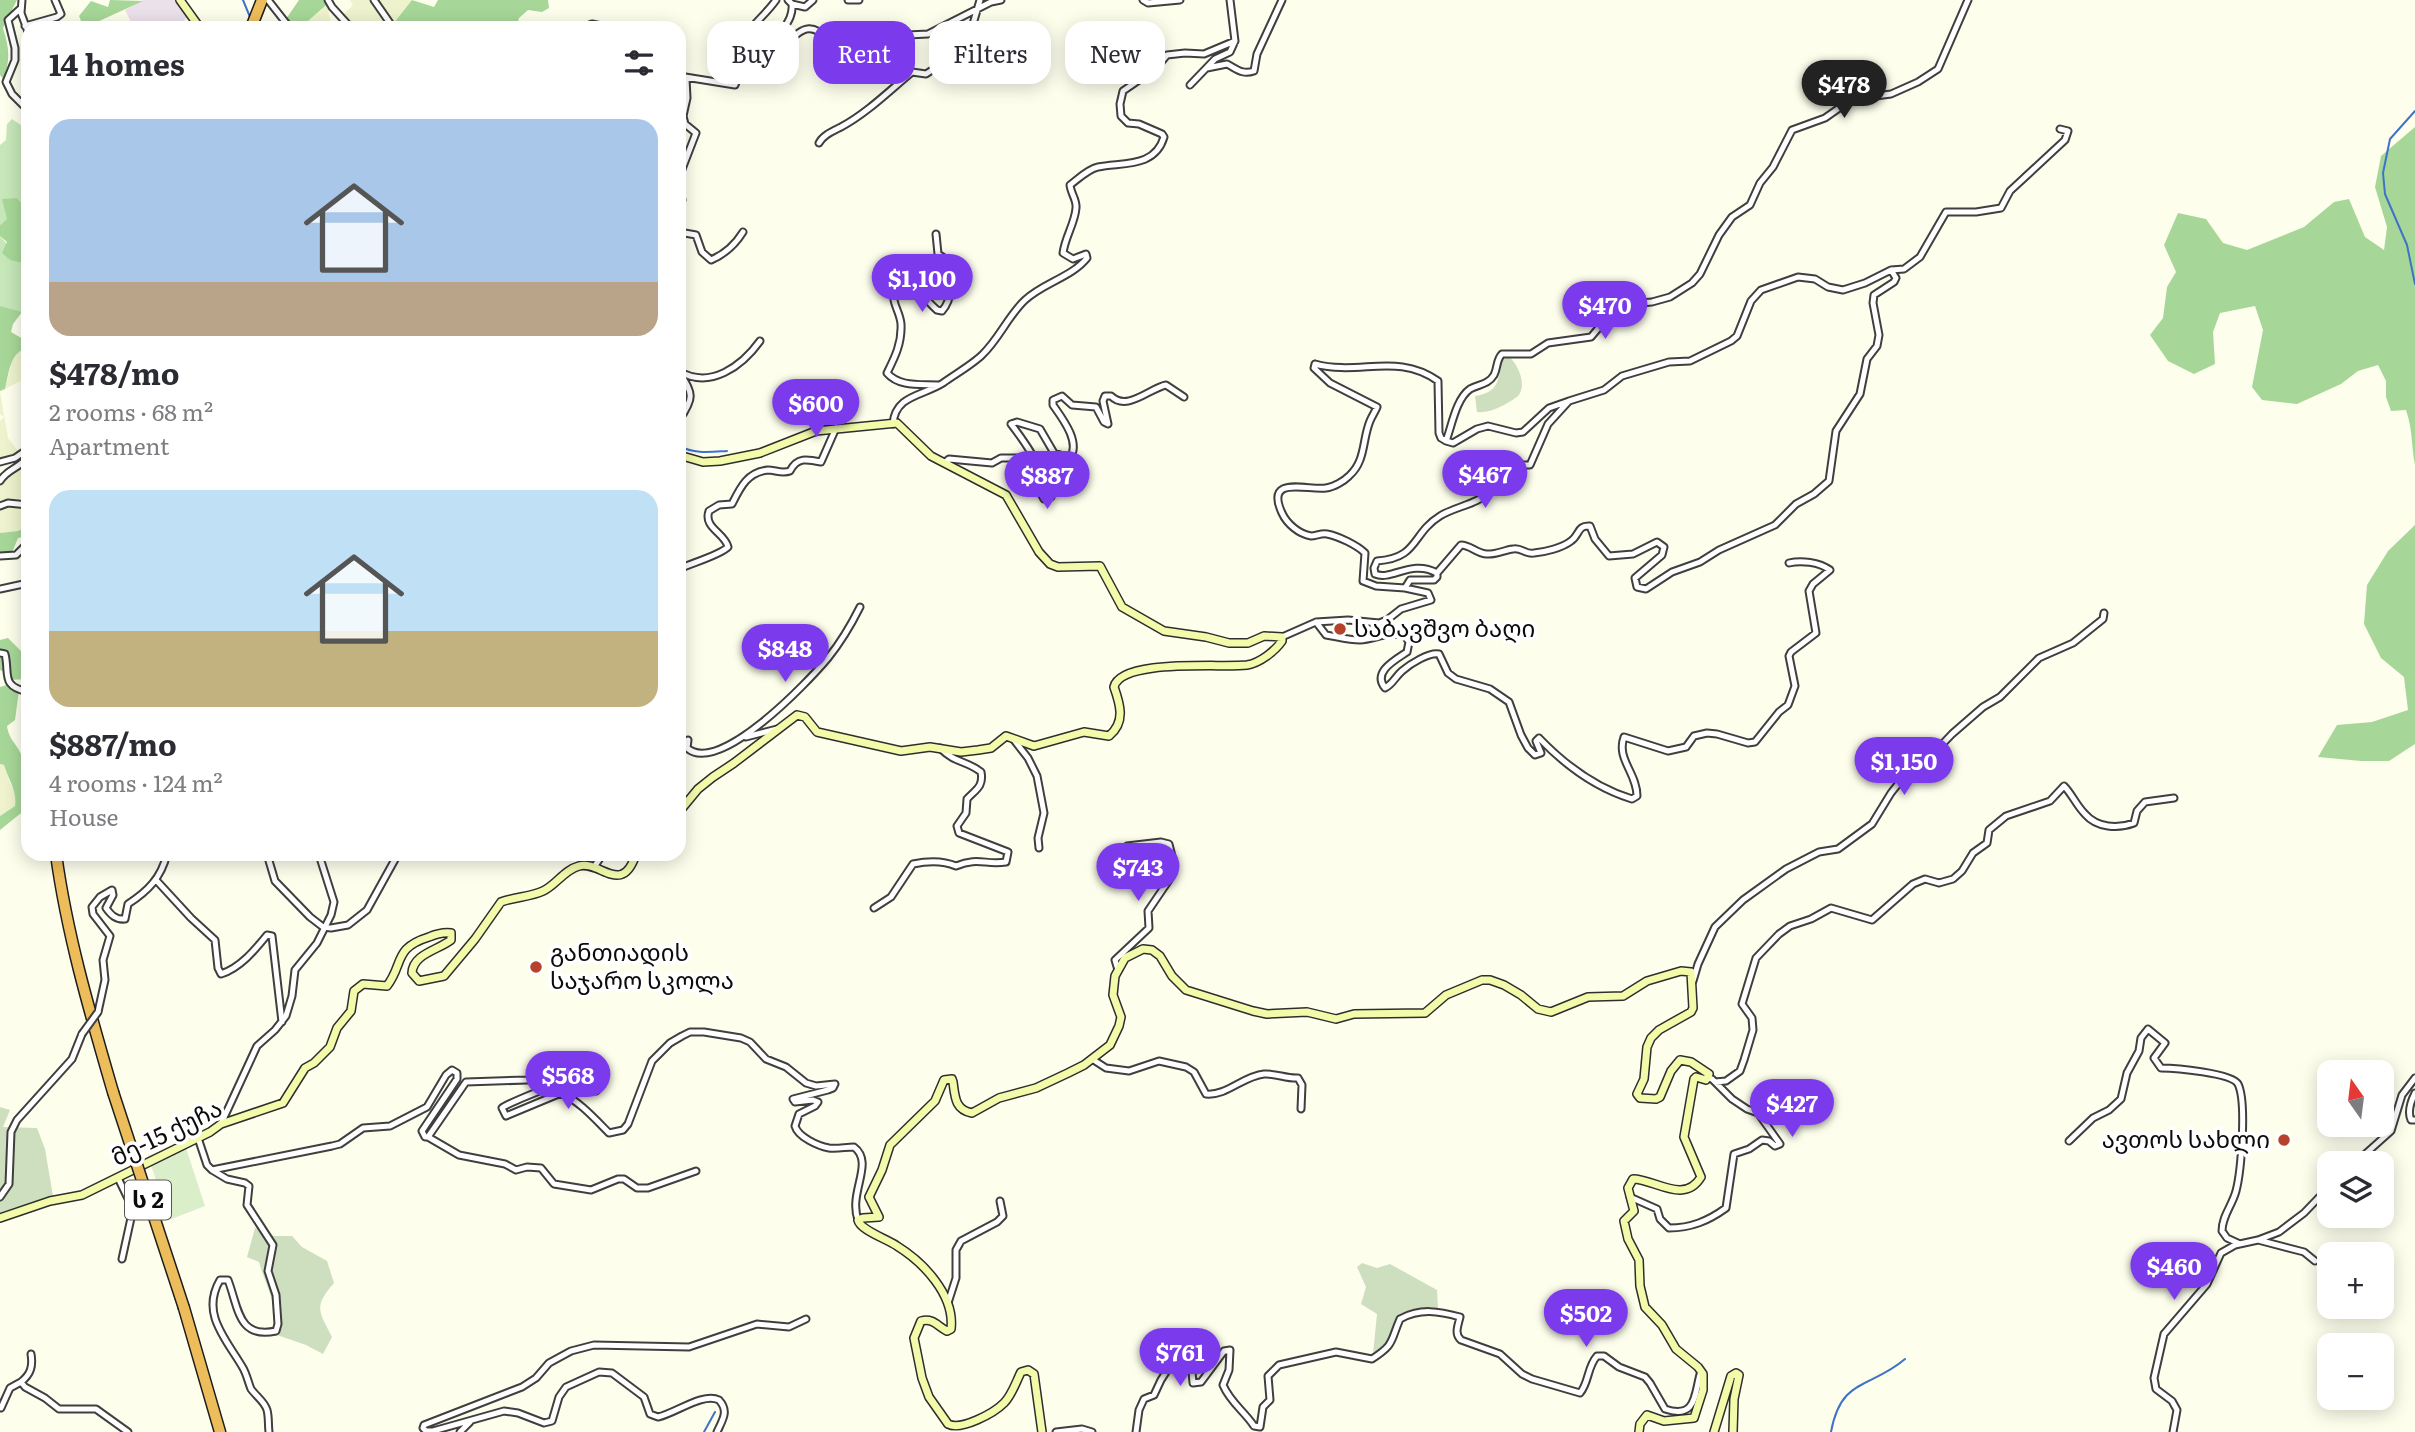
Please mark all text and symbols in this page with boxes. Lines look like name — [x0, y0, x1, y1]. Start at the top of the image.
chip: Buy — [707, 21, 799, 84]
chip: Rent — [813, 21, 915, 84]
chip: Filters — [929, 21, 1051, 84]
chip: New — [1065, 21, 1165, 84]
text: 14 homes — [49, 41, 185, 85]
icon: filters — [620, 44, 658, 82]
pin: $478 — [1803, 60, 1885, 120]
text: $478 — [1818, 66, 1870, 100]
icon: home — [291, 165, 417, 291]
pin: $1,100 — [865, 254, 979, 314]
text: $1,100 — [888, 260, 956, 294]
pin: $470 — [1564, 282, 1646, 341]
text: $470 — [1578, 287, 1632, 321]
text: $478/mo — [49, 350, 179, 394]
pin: $600 — [775, 380, 857, 439]
text: $600 — [788, 385, 844, 419]
text: 2 rooms · 68 m² — [49, 394, 213, 428]
text: Apartment — [49, 428, 169, 462]
pin: $467 — [1444, 450, 1526, 510]
pin: $887 — [1006, 452, 1088, 511]
text: $467 — [1458, 456, 1512, 490]
text: $887 — [1021, 457, 1073, 491]
icon: home — [291, 536, 417, 662]
place label: საბავშვო ბაღი — [1354, 609, 1535, 644]
marker: საბავშვო ბაღი — [1332, 621, 1348, 637]
pin: $848 — [744, 624, 826, 684]
text: $848 — [758, 630, 812, 664]
text: $887/mo — [49, 721, 177, 765]
pin: $1,150 — [1847, 738, 1961, 797]
text: $1,150 — [1871, 743, 1937, 777]
text: 4 rooms · 124 m² — [49, 765, 223, 799]
text: House — [49, 799, 118, 833]
pin: $743 — [1097, 844, 1179, 903]
text: $743 — [1112, 849, 1164, 883]
place label: განთიადის საჯარო სკოლა — [550, 933, 734, 996]
marker: განთიადის საჯარო სკოლა — [528, 959, 544, 975]
pin: $568 — [527, 1052, 609, 1111]
text: $568 — [541, 1057, 595, 1091]
north arrow — [2317, 1060, 2394, 1138]
map controls — [2317, 1060, 2394, 1410]
pin: $427 — [1751, 1080, 1833, 1139]
text: $427 — [1766, 1085, 1818, 1119]
street label: მე-15 ქუჩა — [105, 1089, 227, 1173]
place label: ავთოს სახლი — [2102, 1120, 2270, 1155]
marker: ავთოს სახლი — [2276, 1132, 2292, 1148]
button: layers — [2317, 1151, 2394, 1228]
road number: ს 2 — [125, 1180, 171, 1219]
pin: $460 — [2133, 1242, 2215, 1302]
button: + — [2317, 1242, 2394, 1319]
text: $460 — [2146, 1248, 2202, 1282]
pin: $502 — [1545, 1290, 1627, 1349]
text: $502 — [1560, 1295, 1612, 1329]
pin: $761 — [1139, 1328, 1221, 1388]
button: − — [2317, 1333, 2394, 1410]
text: $761 — [1156, 1334, 1204, 1368]

